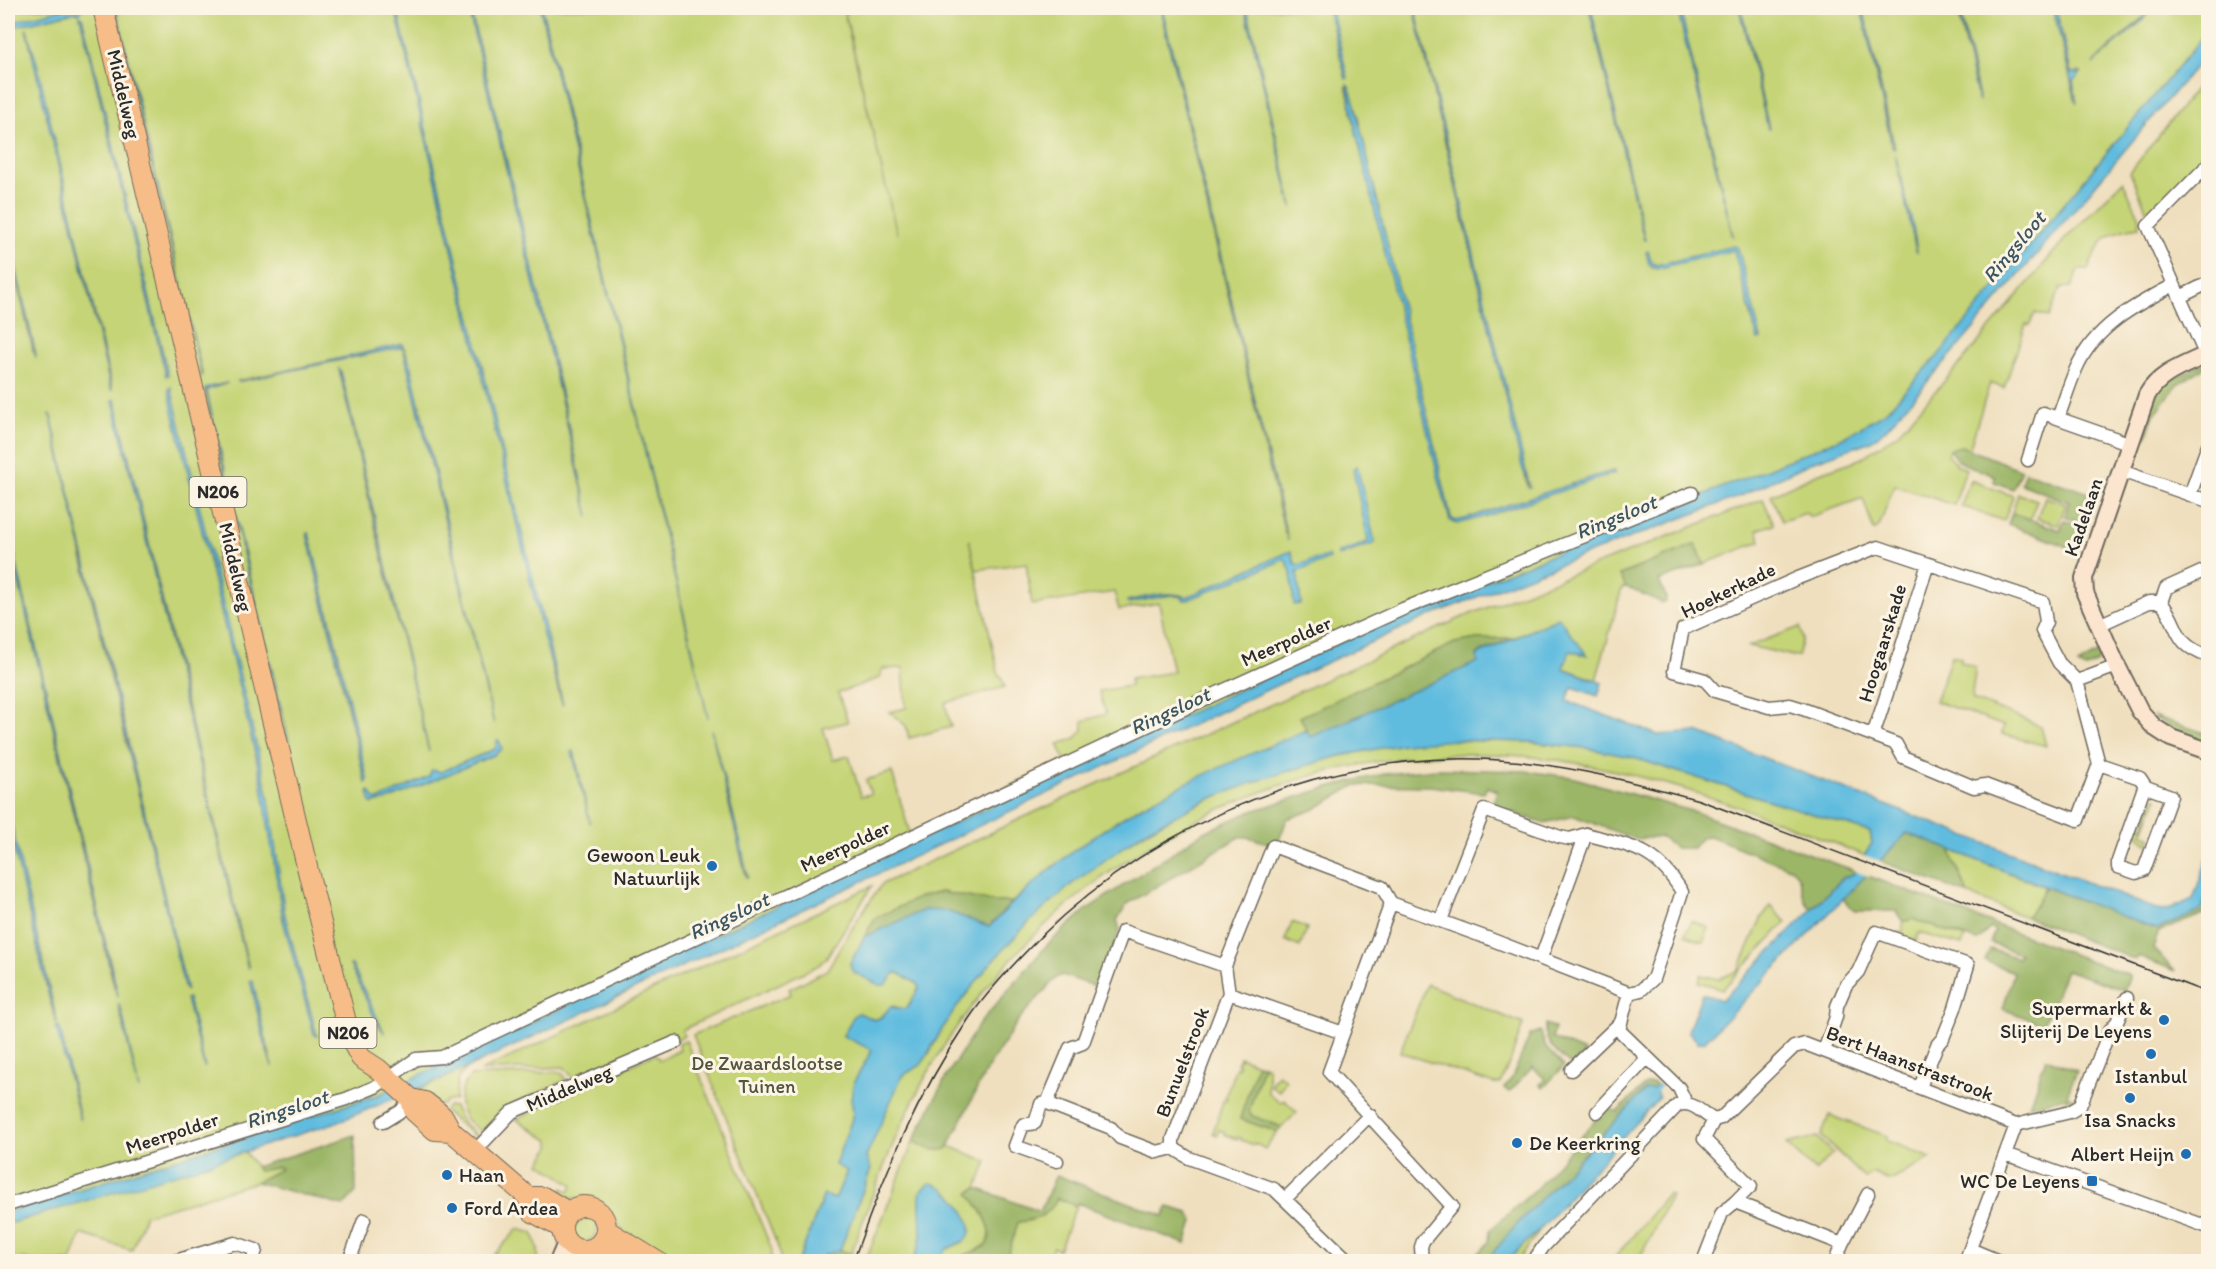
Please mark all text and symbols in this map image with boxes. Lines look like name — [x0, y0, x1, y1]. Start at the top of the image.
street label: Middelweg — [102, 47, 146, 142]
water label: Ringsloot — [1977, 204, 2052, 287]
street label: Kadelaan — [2058, 475, 2108, 559]
road number: N206 — [190, 477, 246, 507]
water label: Ringsloot — [1572, 488, 1662, 544]
street label: Middelweg — [214, 520, 258, 615]
street label: Hoekerkade — [1677, 557, 1779, 623]
street label: Hoogaarskade — [1853, 581, 1911, 705]
street label: Meerpolder — [1237, 610, 1335, 672]
water label: Ringsloot — [1126, 680, 1216, 740]
street label: Meerpolder — [796, 815, 894, 877]
place label: Gewoon Leuk Natuurlijk — [587, 843, 701, 890]
marker: Gewoon Leuk Natuurlijk — [705, 859, 719, 873]
water label: Ringsloot — [685, 885, 775, 945]
place label: Supermarkt & Slijterij De Leyens — [2000, 996, 2152, 1043]
street label: Bunuelstrook — [1150, 1003, 1214, 1121]
marker: Supermarkt & Slijterij De Leyens — [2157, 1013, 2171, 1027]
road number: N206 — [320, 1018, 376, 1048]
street label: Bert Haanstrastrook — [1823, 1020, 1998, 1106]
marker: Istanbul — [2144, 1047, 2158, 1061]
park label: De Zwaardslootse Tuinen — [691, 1051, 843, 1098]
street label: Middelweg — [522, 1059, 616, 1117]
place label: Istanbul — [2115, 1064, 2188, 1088]
water label: Ringsloot — [242, 1083, 333, 1134]
marker: Isa Snacks — [2123, 1091, 2137, 1105]
street label: Meerpolder — [122, 1107, 222, 1159]
place label: Isa Snacks — [2084, 1108, 2176, 1132]
place label: De Keerkring — [1529, 1131, 1641, 1155]
marker: De Keerkring — [1510, 1136, 1524, 1150]
place label: Albert Heijn — [2071, 1142, 2174, 1166]
marker: Albert Heijn — [2179, 1147, 2193, 1161]
place label: Haan — [459, 1163, 504, 1187]
marker: Haan — [440, 1168, 454, 1182]
place label: WC De Leyens — [1960, 1169, 2080, 1193]
marker: WC De Leyens — [2085, 1174, 2099, 1188]
place label: Ford Ardea — [464, 1196, 558, 1220]
marker: Ford Ardea — [445, 1201, 459, 1215]

